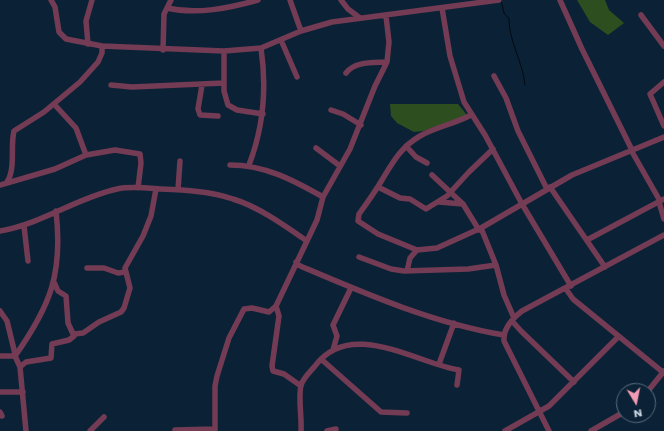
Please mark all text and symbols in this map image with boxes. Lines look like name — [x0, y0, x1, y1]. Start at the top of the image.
north arrow — [616, 383, 656, 423]
text: N — [632, 405, 643, 422]

